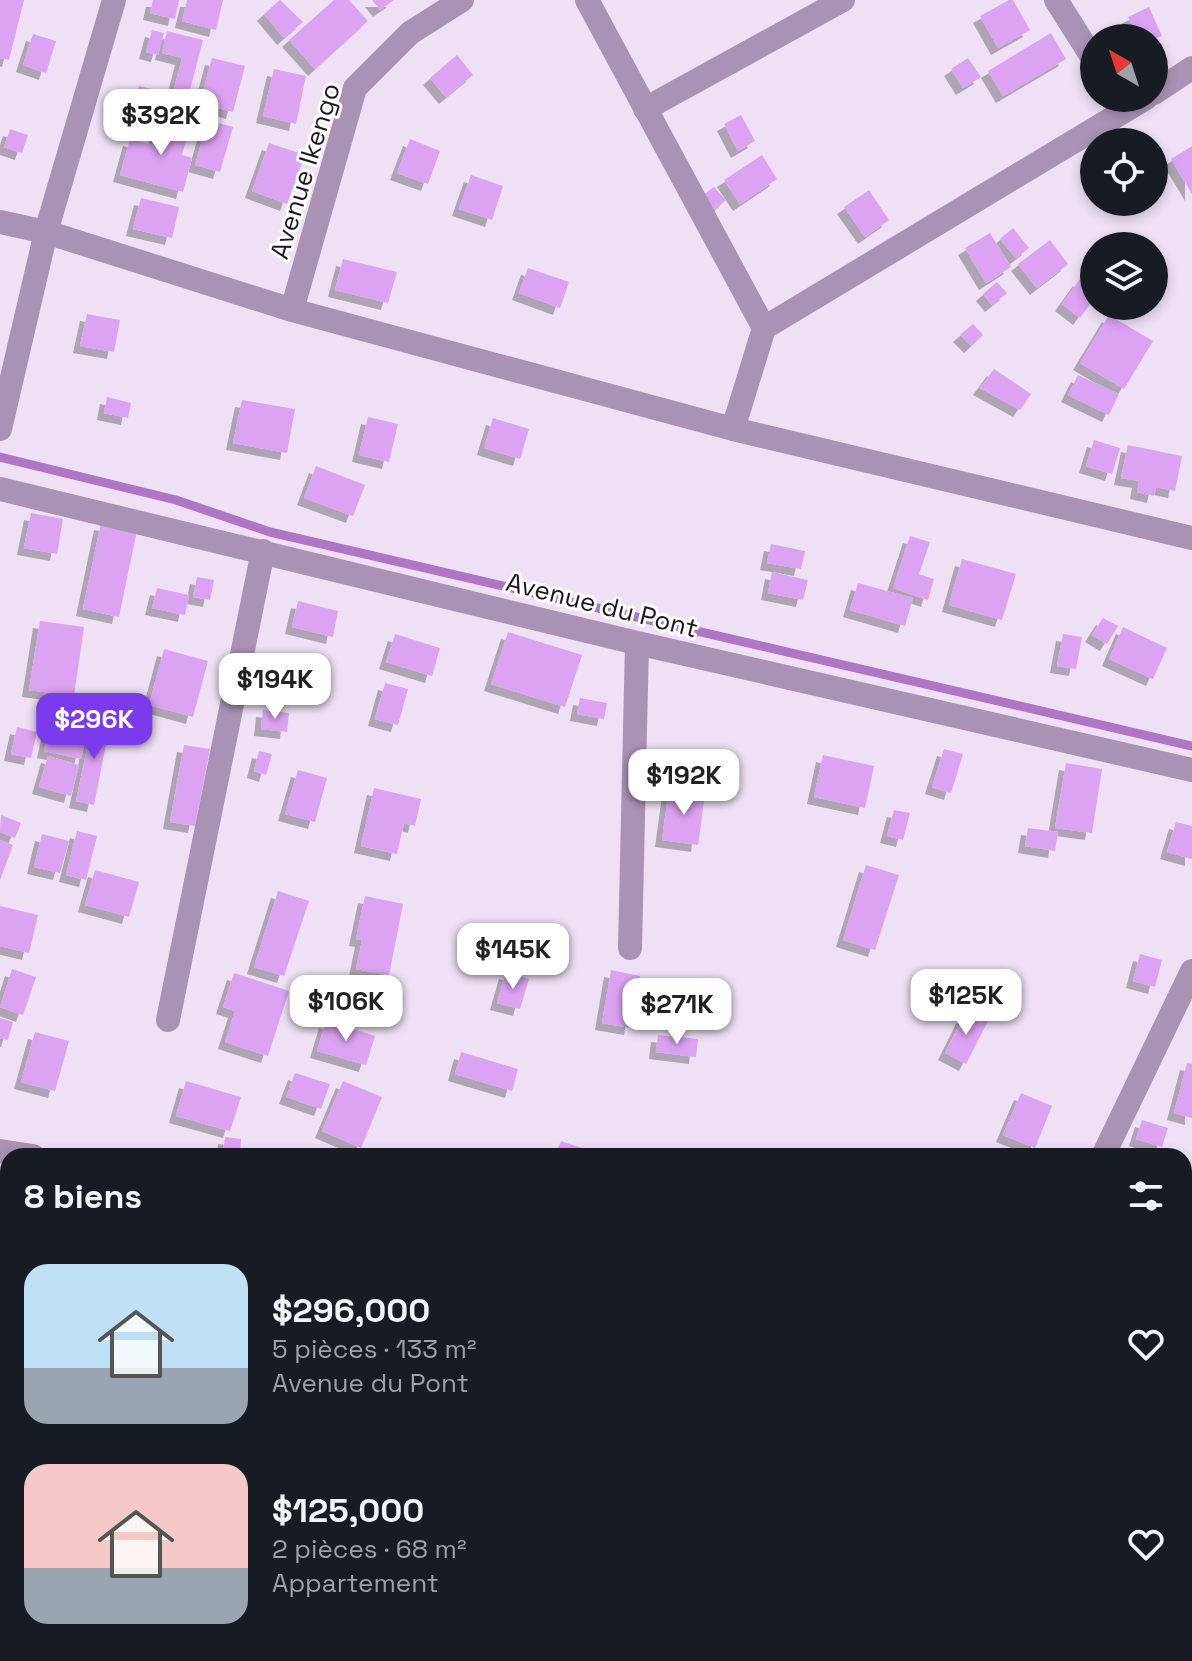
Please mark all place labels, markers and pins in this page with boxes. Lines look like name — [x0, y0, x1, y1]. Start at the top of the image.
pin: $392K — [105, 89, 217, 157]
pin: $194K — [219, 653, 331, 721]
pin: $296K — [38, 693, 150, 761]
pin: $192K — [628, 749, 740, 817]
pin: $145K — [457, 923, 569, 991]
pin: $125K — [910, 969, 1022, 1037]
pin: $106K — [290, 975, 402, 1043]
pin: $271K — [621, 978, 733, 1046]

